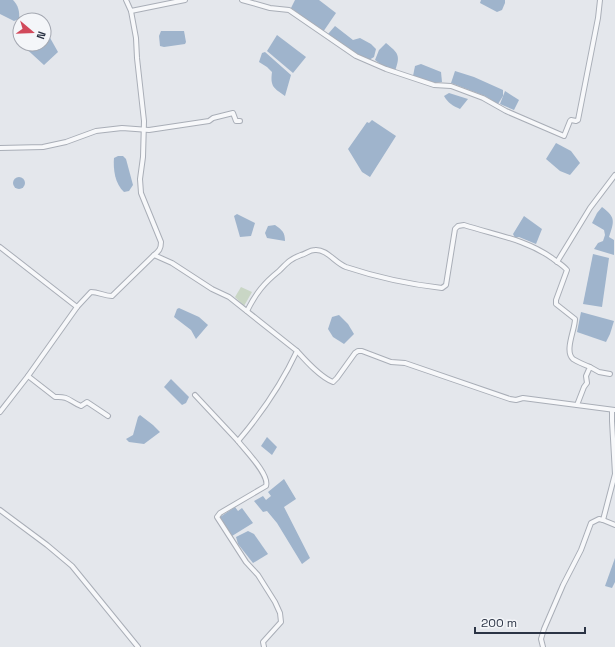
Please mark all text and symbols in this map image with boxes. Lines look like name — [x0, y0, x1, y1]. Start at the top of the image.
north arrow — [12, 12, 52, 52]
text: N — [34, 29, 49, 41]
scale bar — [475, 609, 585, 635]
text: 200 m — [481, 615, 517, 631]

